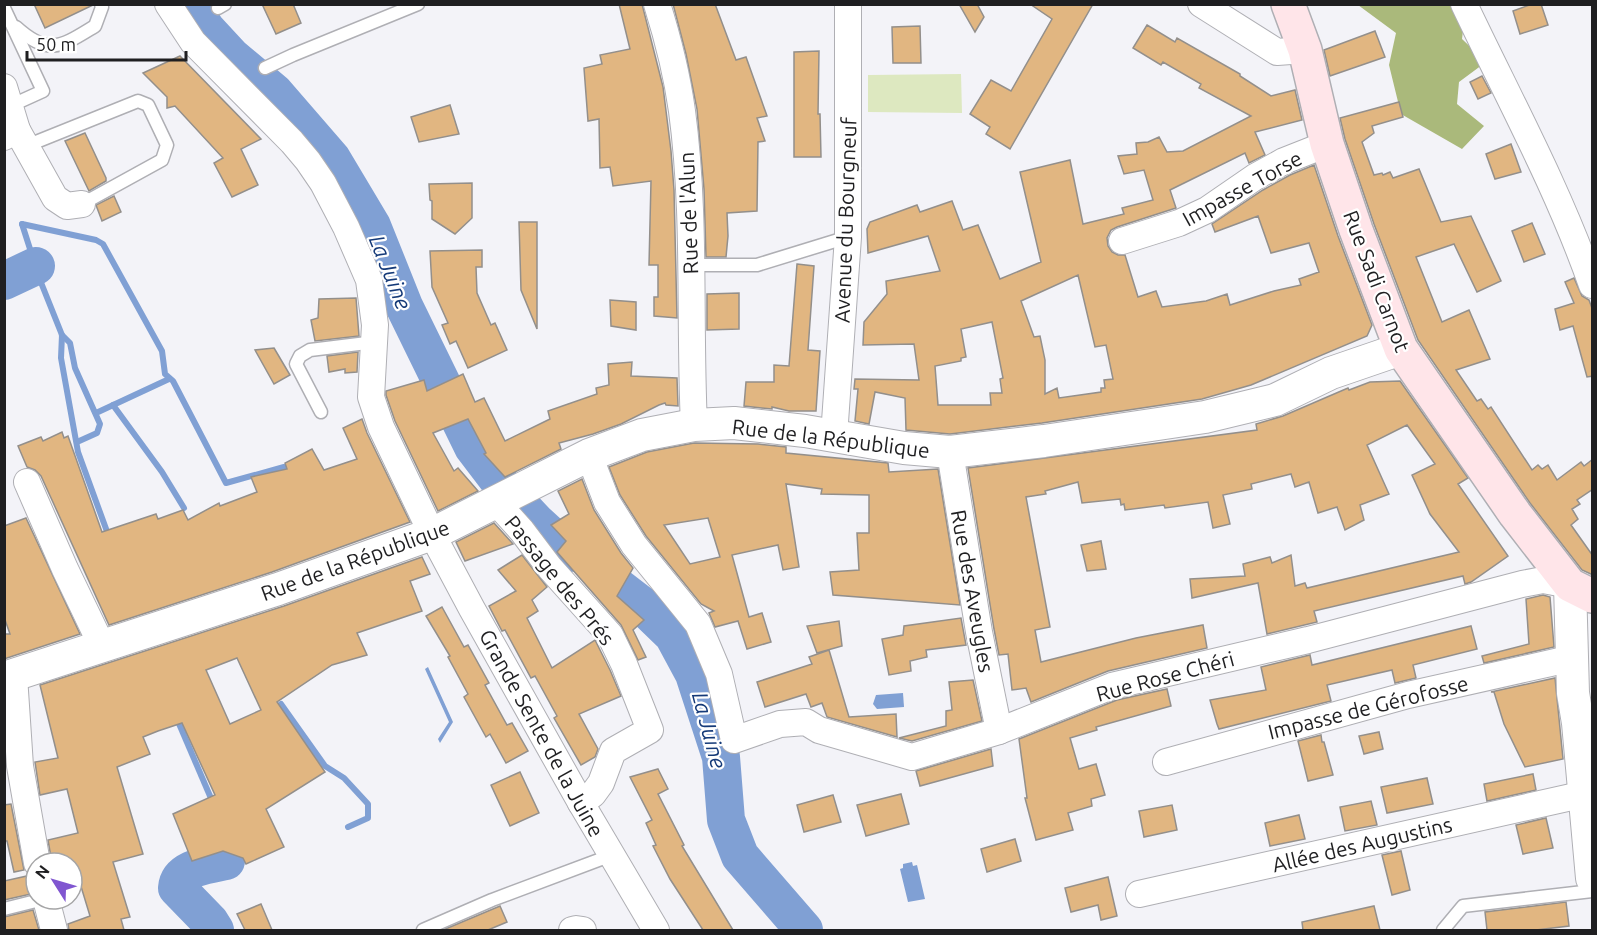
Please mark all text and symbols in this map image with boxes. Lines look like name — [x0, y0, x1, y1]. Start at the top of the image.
scale bar — [27, 24, 186, 62]
text: 50 m — [36, 34, 76, 54]
street label: Avenue du Bourgneuf — [829, 116, 861, 323]
street label: Impasse Torse — [1178, 145, 1306, 231]
street label: Rue de l'Alun — [674, 151, 702, 275]
street label: Rue Sadi Carnot — [1339, 207, 1415, 355]
water label: La Juine — [365, 231, 417, 313]
street label: Rue de la République — [731, 414, 931, 462]
street label: Rue des Aveugles — [947, 508, 999, 674]
street label: Passage des Prés — [500, 510, 620, 650]
street label: Rue de la République — [257, 515, 453, 605]
street label: Grande Sente de la Juine — [475, 625, 609, 841]
street label: Rue Rose Chéri — [1093, 646, 1237, 706]
street label: Impasse de Gérofosse — [1265, 670, 1471, 744]
water label: La Juine — [688, 689, 732, 771]
street label: Allée des Augustins — [1270, 812, 1454, 876]
north arrow — [24, 851, 84, 911]
text: N — [31, 862, 53, 882]

